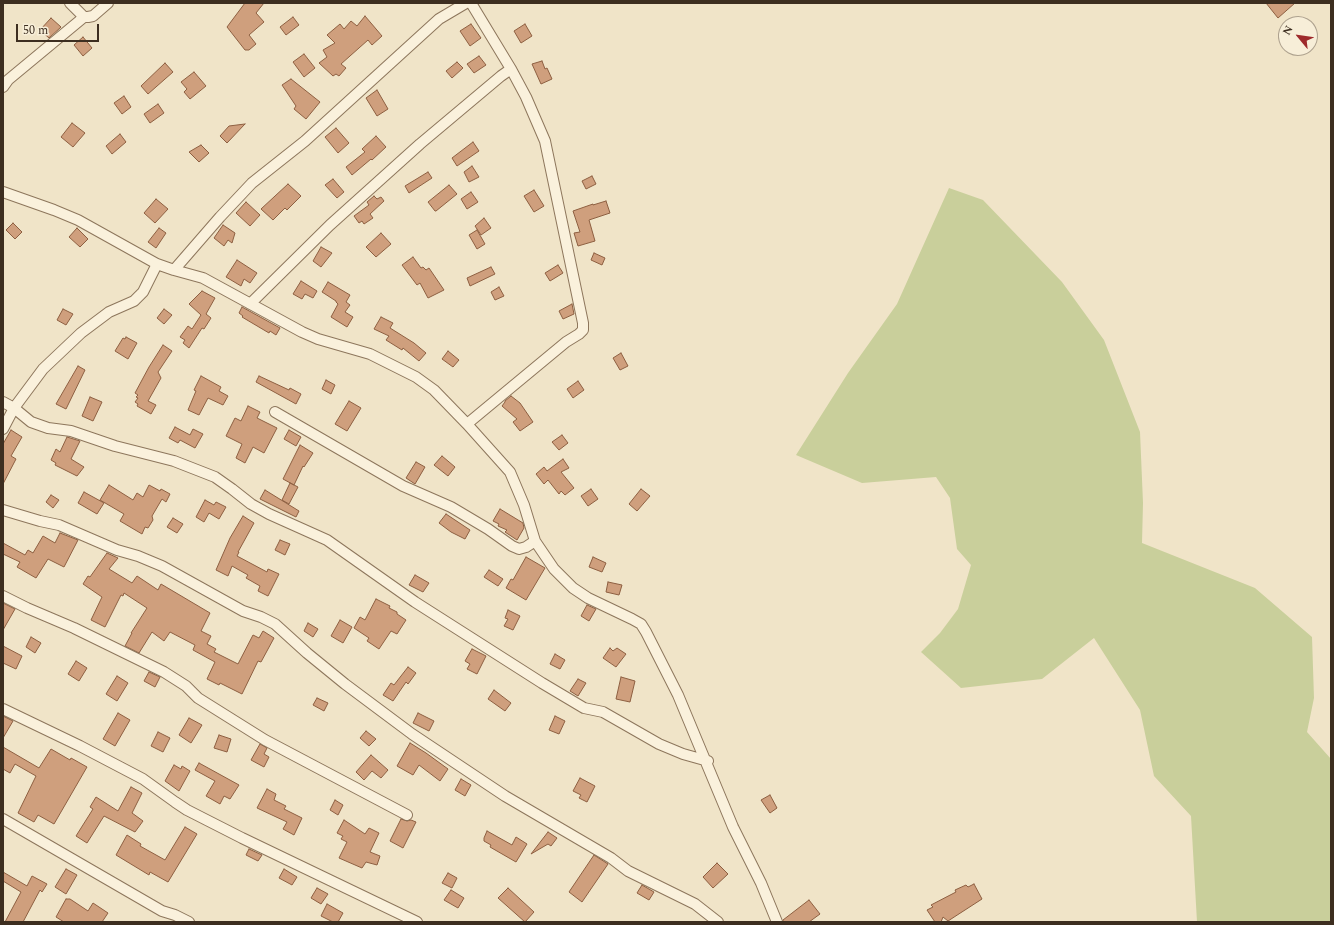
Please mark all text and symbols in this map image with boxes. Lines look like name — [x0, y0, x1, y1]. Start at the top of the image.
scale bar — [18, 16, 101, 42]
north arrow — [1278, 16, 1318, 56]
text: 50 m — [23, 21, 48, 40]
text: N — [1278, 22, 1298, 38]

